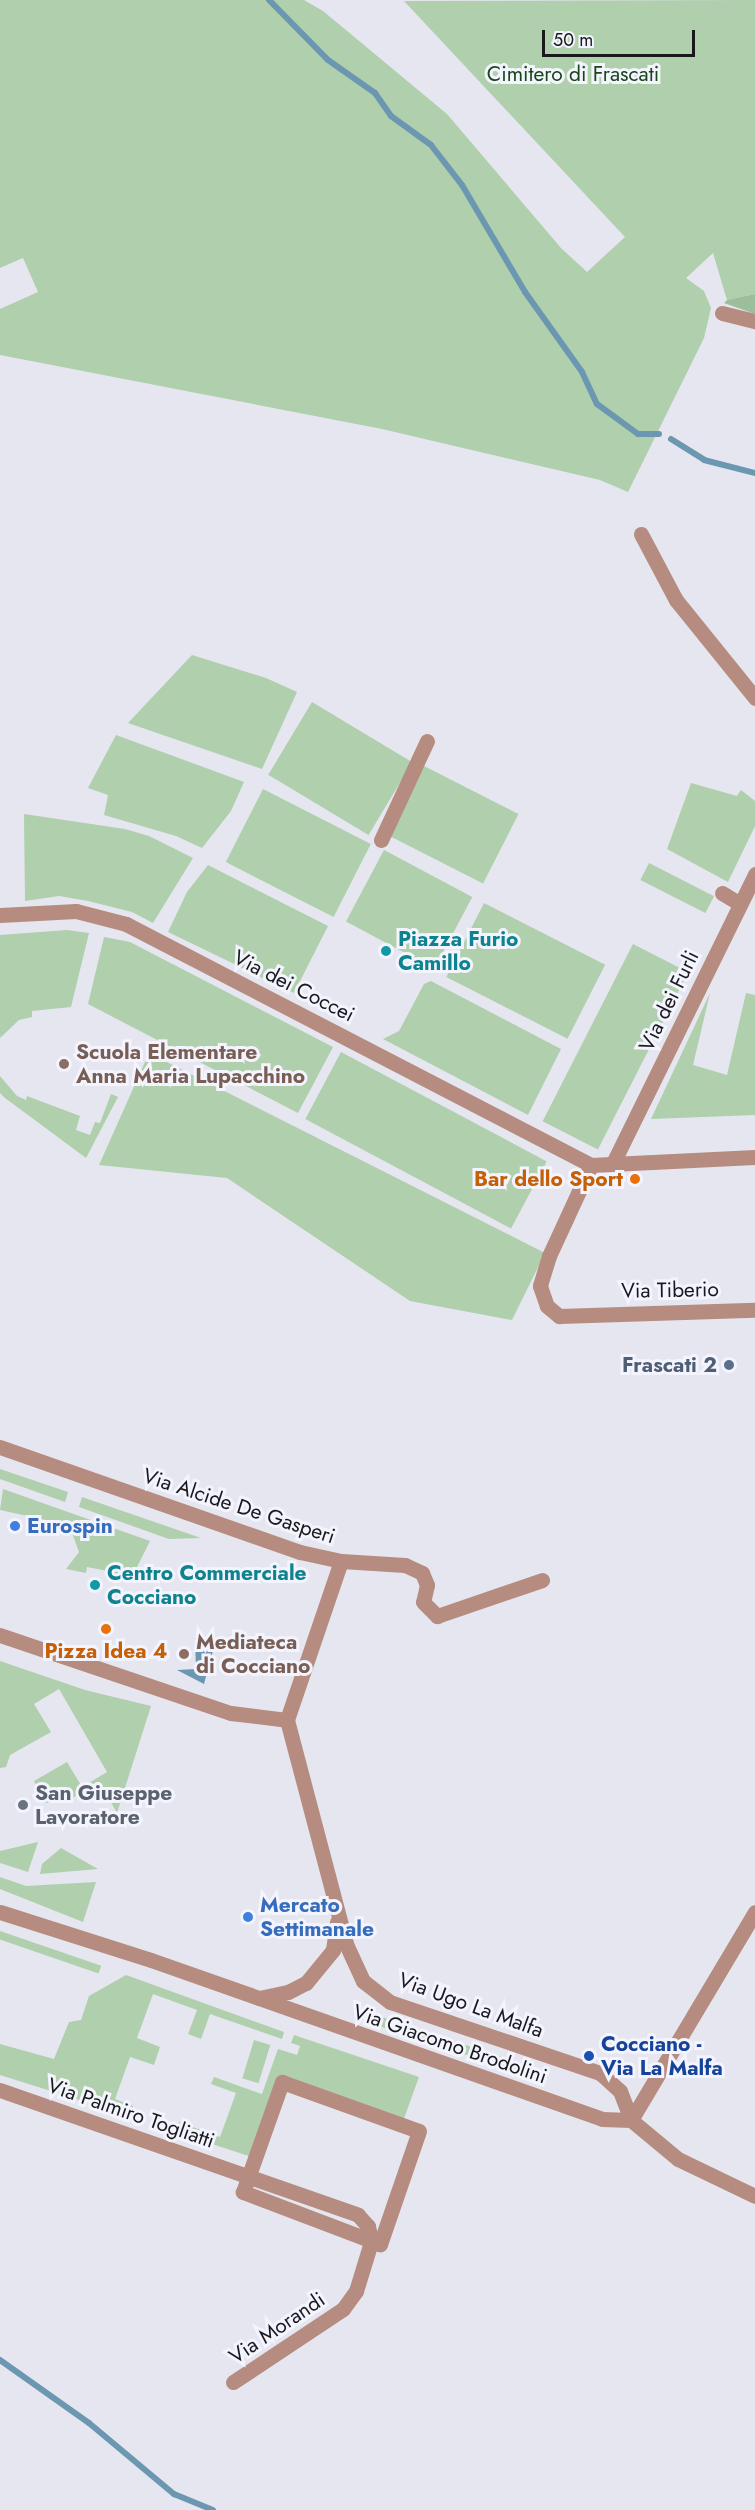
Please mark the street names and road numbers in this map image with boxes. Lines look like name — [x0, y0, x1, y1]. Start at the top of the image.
street label: Via dei Coccei — [229, 945, 359, 1027]
street label: Via dei Furli — [634, 947, 704, 1055]
street label: Via Tiberio — [621, 1277, 719, 1303]
street label: Via Alcide De Gasperi — [140, 1463, 338, 1549]
street label: Via Ugo La Malfa — [395, 1967, 547, 2043]
street label: Via Giacomo Brodolini — [350, 1999, 550, 2089]
street label: Via Palmiro Togliatti — [44, 2073, 218, 2153]
street label: Via Morandi — [224, 2287, 330, 2369]

